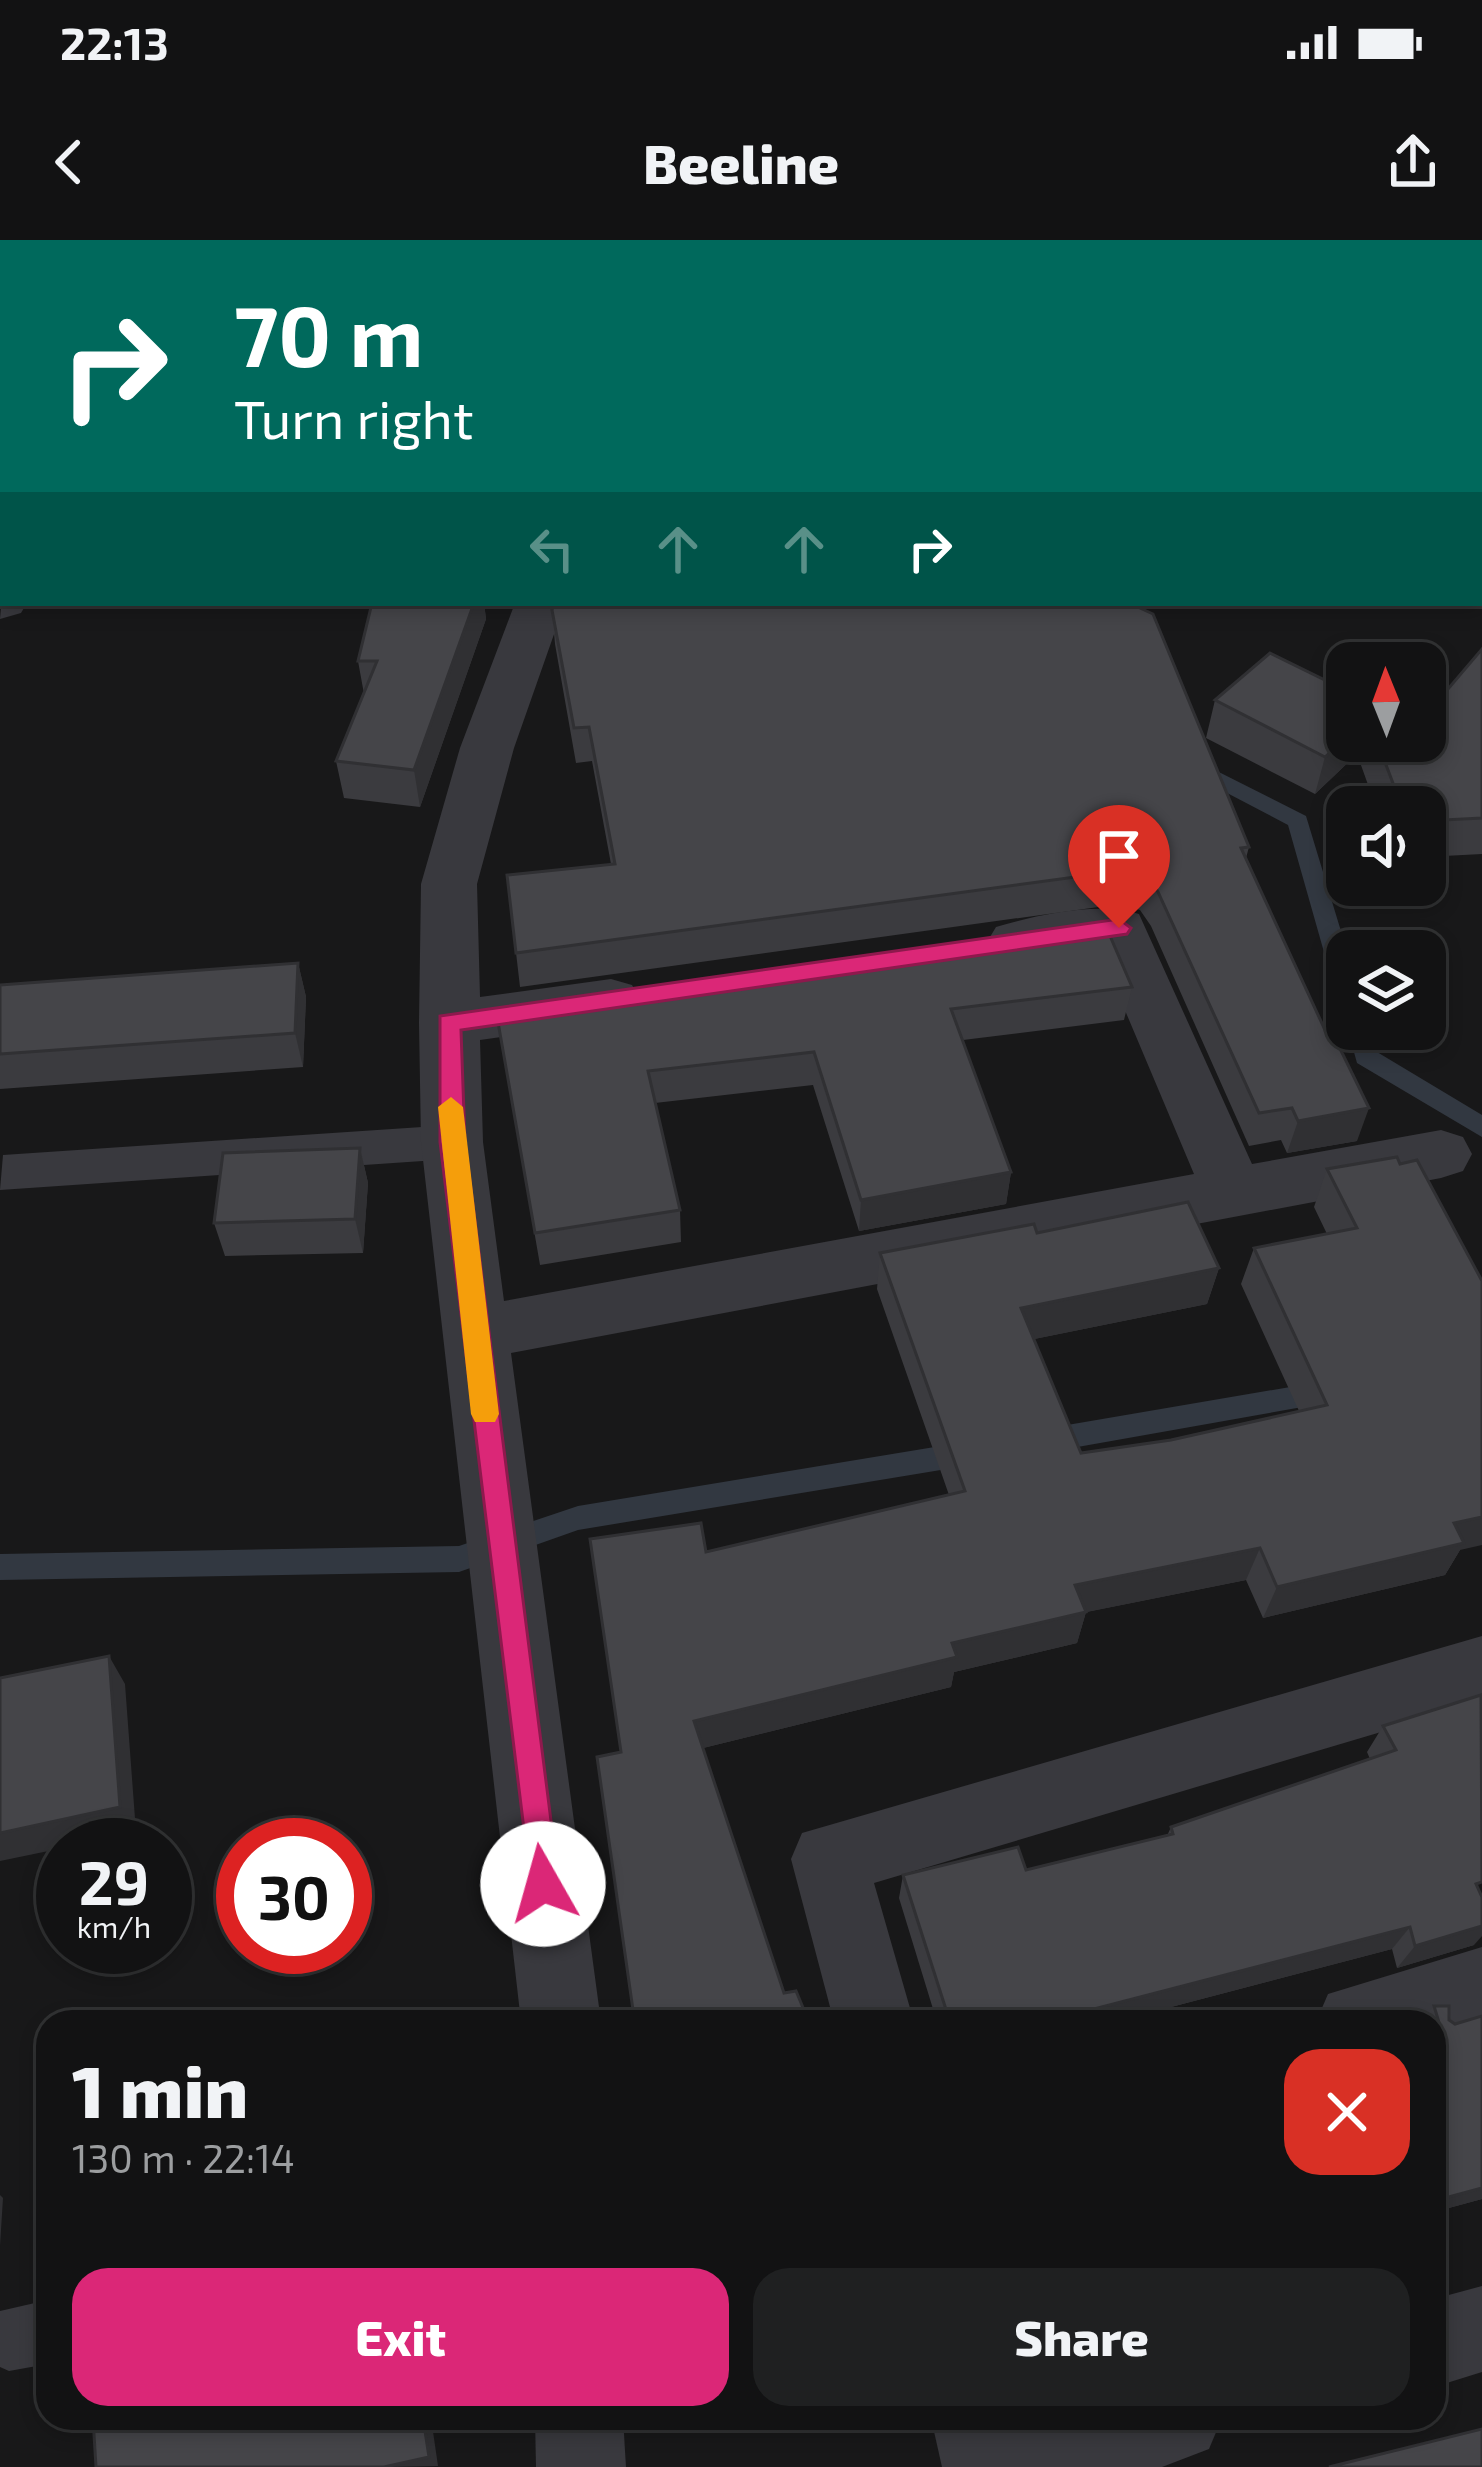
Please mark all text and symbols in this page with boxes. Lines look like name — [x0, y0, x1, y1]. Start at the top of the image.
text: 22:13 — [60, 15, 169, 69]
icon: back — [36, 129, 102, 195]
icon: share — [1380, 129, 1446, 195]
text: Beeline — [643, 130, 839, 195]
text: 70 m — [234, 283, 424, 384]
icon: right — [36, 288, 192, 444]
text: Turn right — [234, 385, 474, 450]
icon: left — [519, 516, 585, 582]
icon: ahead — [645, 516, 711, 582]
icon: ahead — [771, 516, 837, 582]
icon: right — [897, 516, 963, 582]
north arrow — [1326, 642, 1446, 762]
map controls — [1326, 642, 1446, 1050]
button: sound — [1326, 786, 1446, 906]
pin — [1068, 805, 1170, 928]
icon: arrive — [1086, 823, 1152, 889]
button: layers — [1326, 930, 1446, 1050]
speed limit sign: 30 — [216, 1818, 372, 1974]
position arrow — [480, 1821, 606, 1947]
text: 29 — [79, 1845, 149, 1917]
text: km/h — [77, 1908, 151, 1944]
text: 1 min — [72, 2046, 248, 2132]
button: close — [1284, 2049, 1410, 2175]
text: 130 m · 22:14 — [72, 2134, 295, 2181]
button: Exit — [72, 2268, 729, 2406]
button: Share — [753, 2268, 1410, 2406]

